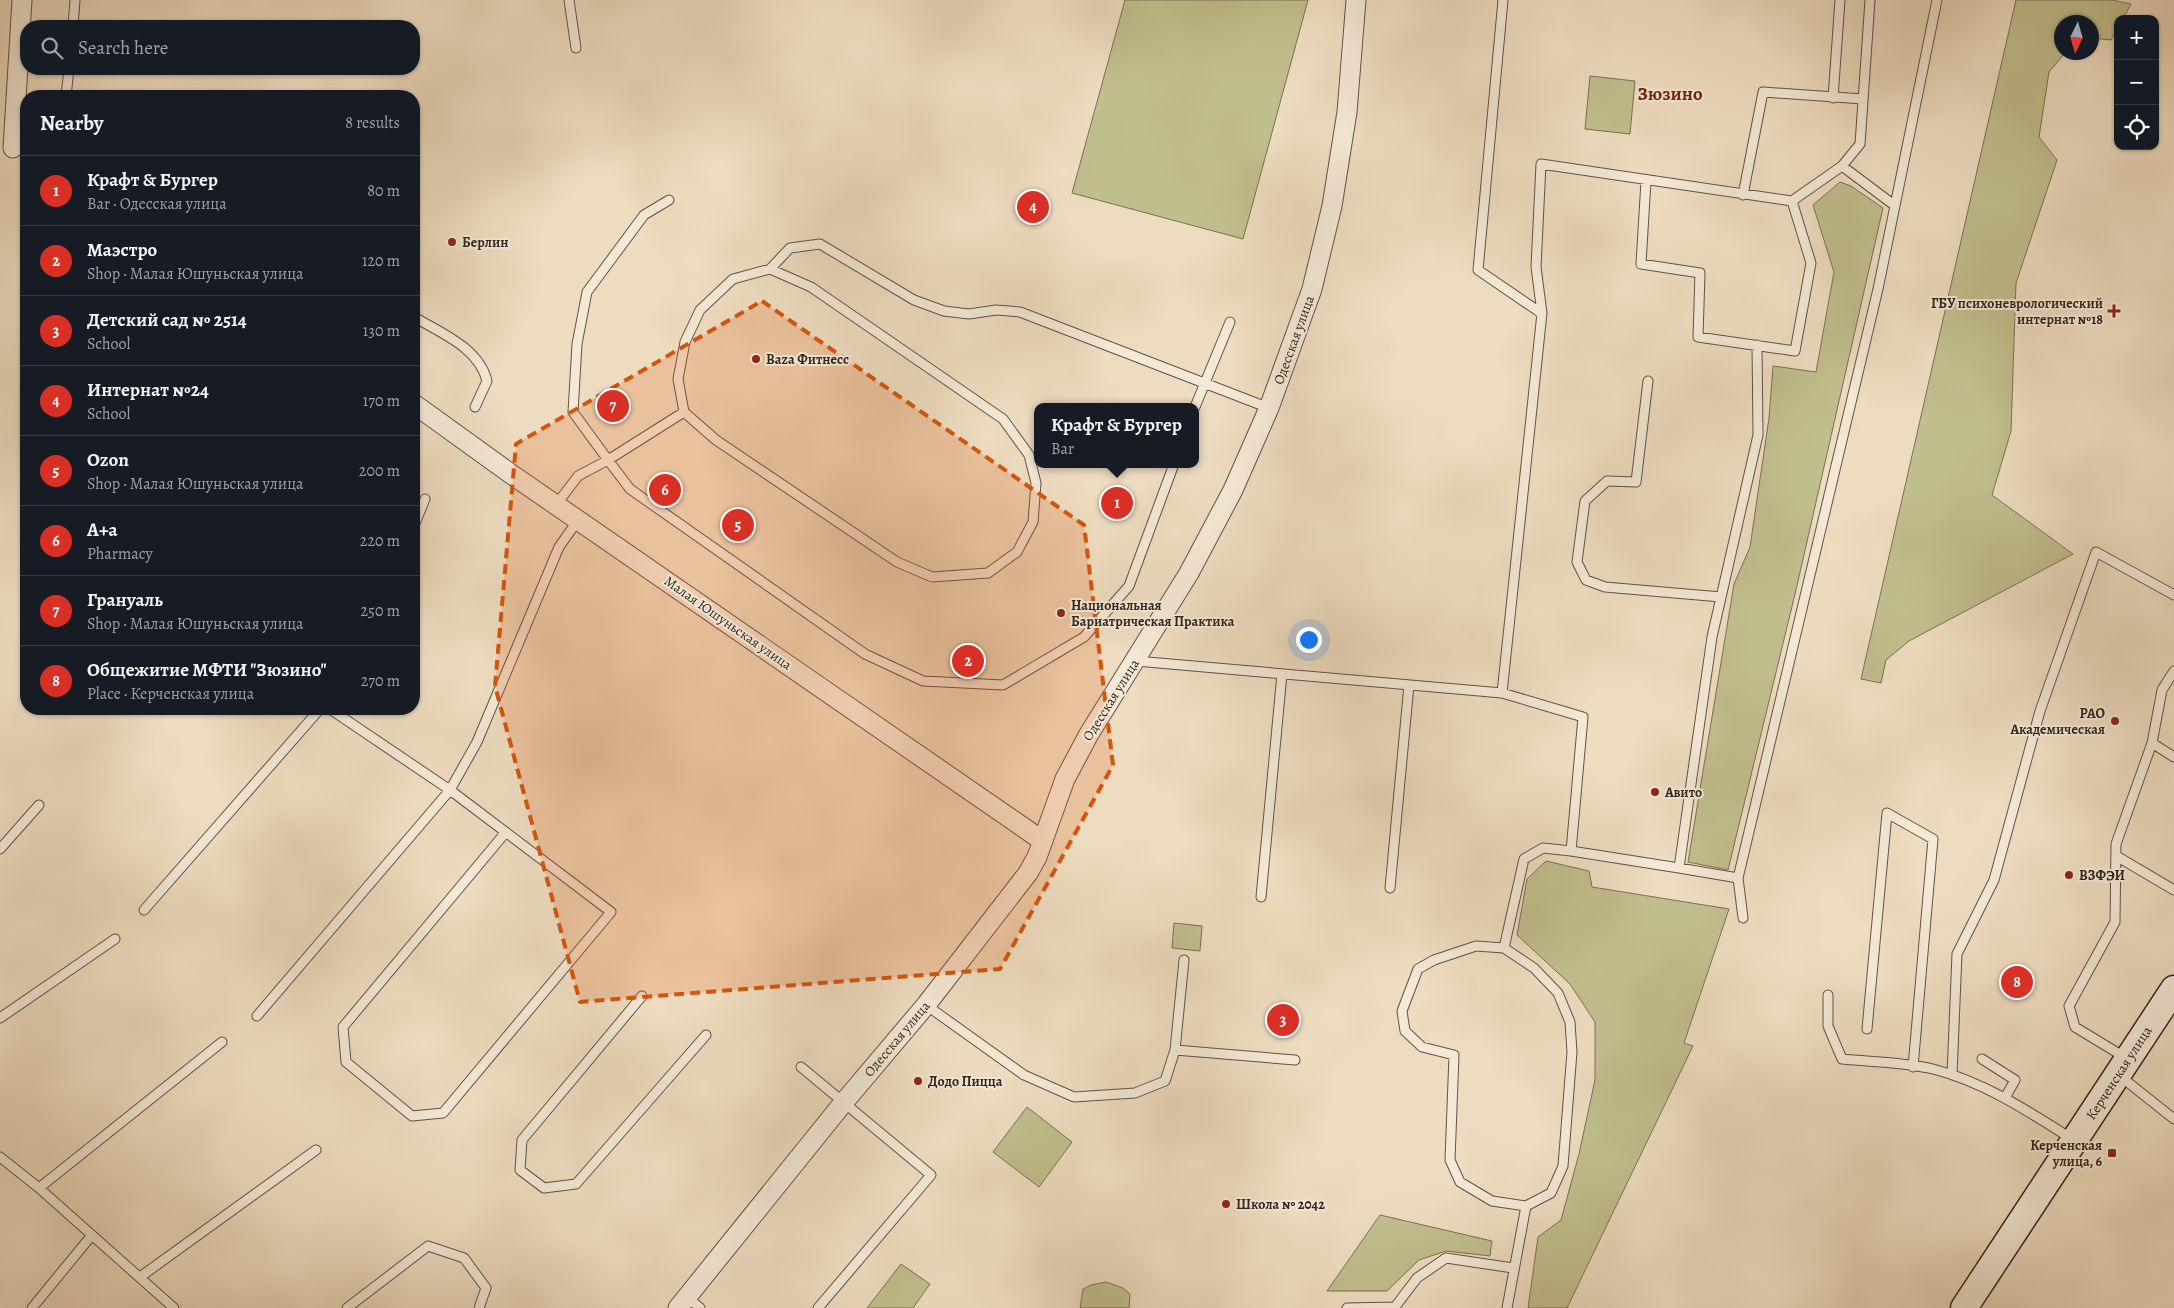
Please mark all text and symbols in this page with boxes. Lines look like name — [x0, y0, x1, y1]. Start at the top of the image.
north arrow — [2054, 15, 2099, 60]
map controls — [2114, 15, 2159, 150]
button: + — [2114, 15, 2159, 60]
search box — [20, 20, 420, 75]
icon: search — [38, 34, 66, 62]
text: Search here — [78, 35, 168, 61]
button: − — [2114, 60, 2159, 105]
district label: Зюзино — [1637, 81, 1703, 107]
button: locate — [2114, 105, 2159, 150]
text: Nearby — [40, 109, 103, 137]
text: 8 results — [345, 112, 400, 134]
text: Крафт & Бургер — [87, 167, 218, 193]
text: 1 — [53, 180, 59, 202]
text: 80 m — [367, 180, 400, 202]
pin: 4 — [1017, 188, 1049, 226]
text: Bar · Одесская улица — [87, 193, 227, 215]
place label: Берлин — [462, 233, 508, 252]
marker: Берлин — [446, 236, 458, 248]
text: Маэстро — [87, 237, 157, 263]
text: 2 — [52, 250, 60, 272]
text: 120 m — [362, 250, 400, 272]
text: Shop · Малая Юшуньская улица — [87, 263, 303, 285]
street label: Одесская улица — [1269, 292, 1319, 387]
place label: ГБУ психоневрологический интернат №18 — [1931, 294, 2103, 329]
marker: ГБУ психоневрологический интернат №18 — [2107, 304, 2121, 318]
text: Детский сад № 2514 — [87, 307, 247, 333]
text: 3 — [53, 320, 59, 342]
text: 130 m — [363, 320, 400, 342]
text: School — [87, 333, 130, 355]
place label: Baza Фитнесс — [766, 350, 849, 369]
marker: Baza Фитнесс — [750, 353, 762, 365]
text: Интернат №24 — [87, 377, 209, 403]
pin: 7 — [597, 387, 629, 425]
text: 4 — [52, 390, 60, 412]
text: 170 m — [363, 390, 400, 412]
text: School — [87, 403, 130, 425]
popup — [1034, 403, 1199, 468]
text: Крафт & Бургер — [1051, 412, 1182, 438]
text: Bar — [1051, 438, 1074, 460]
text: Ozon — [87, 447, 129, 473]
text: 5 — [53, 460, 59, 482]
text: 200 m — [359, 460, 400, 482]
pin: 6 — [649, 471, 681, 509]
text: Shop · Малая Юшуньская улица — [87, 473, 303, 495]
pin: 1 — [1101, 484, 1133, 522]
pin: 5 — [722, 506, 754, 544]
text: А+а — [87, 517, 118, 543]
text: 6 — [52, 530, 60, 552]
text: 220 m — [360, 530, 400, 552]
text: Pharmacy — [87, 543, 153, 565]
street label: Малая Юшуньская улица — [660, 572, 796, 675]
text: Грануаль — [87, 587, 163, 613]
place label: Национальная Бариатрическая Практика — [1071, 596, 1235, 631]
text: 7 — [53, 600, 59, 622]
text: 250 m — [361, 600, 400, 622]
marker: Национальная Бариатрическая Практика — [1055, 607, 1067, 619]
text: Shop · Малая Юшуньская улица — [87, 613, 303, 635]
your location — [1296, 627, 1322, 653]
pin: 2 — [952, 642, 984, 680]
street label: Одесская улица — [1078, 655, 1144, 745]
text: Общежитие МФТИ "Зюзино" — [87, 657, 327, 683]
text: 8 — [52, 670, 60, 692]
text: 270 m — [361, 670, 400, 692]
text: Place · Керченская улица — [87, 683, 254, 705]
place label: РАО Академическая — [2009, 704, 2106, 739]
marker: РАО Академическая — [2109, 715, 2121, 727]
place label: Авито — [1664, 783, 1702, 802]
marker: Авито — [1649, 786, 1661, 798]
place label: ВЗФЭИ — [2079, 866, 2126, 885]
marker: ВЗФЭИ — [2063, 869, 2075, 881]
pin: 8 — [2001, 963, 2033, 1001]
street label: Одесская улица — [860, 997, 935, 1081]
pin: 3 — [1267, 1001, 1299, 1039]
street label: Керченская улица — [2082, 1022, 2157, 1124]
place label: Додо Пицца — [928, 1072, 1003, 1091]
marker: Додо Пицца — [912, 1075, 924, 1087]
place label: Керченская улица, 6 — [2030, 1136, 2102, 1171]
marker: Керченская улица, 6 — [2106, 1147, 2118, 1159]
place label: Школа № 2042 — [1236, 1195, 1325, 1214]
marker: Школа № 2042 — [1220, 1198, 1232, 1210]

